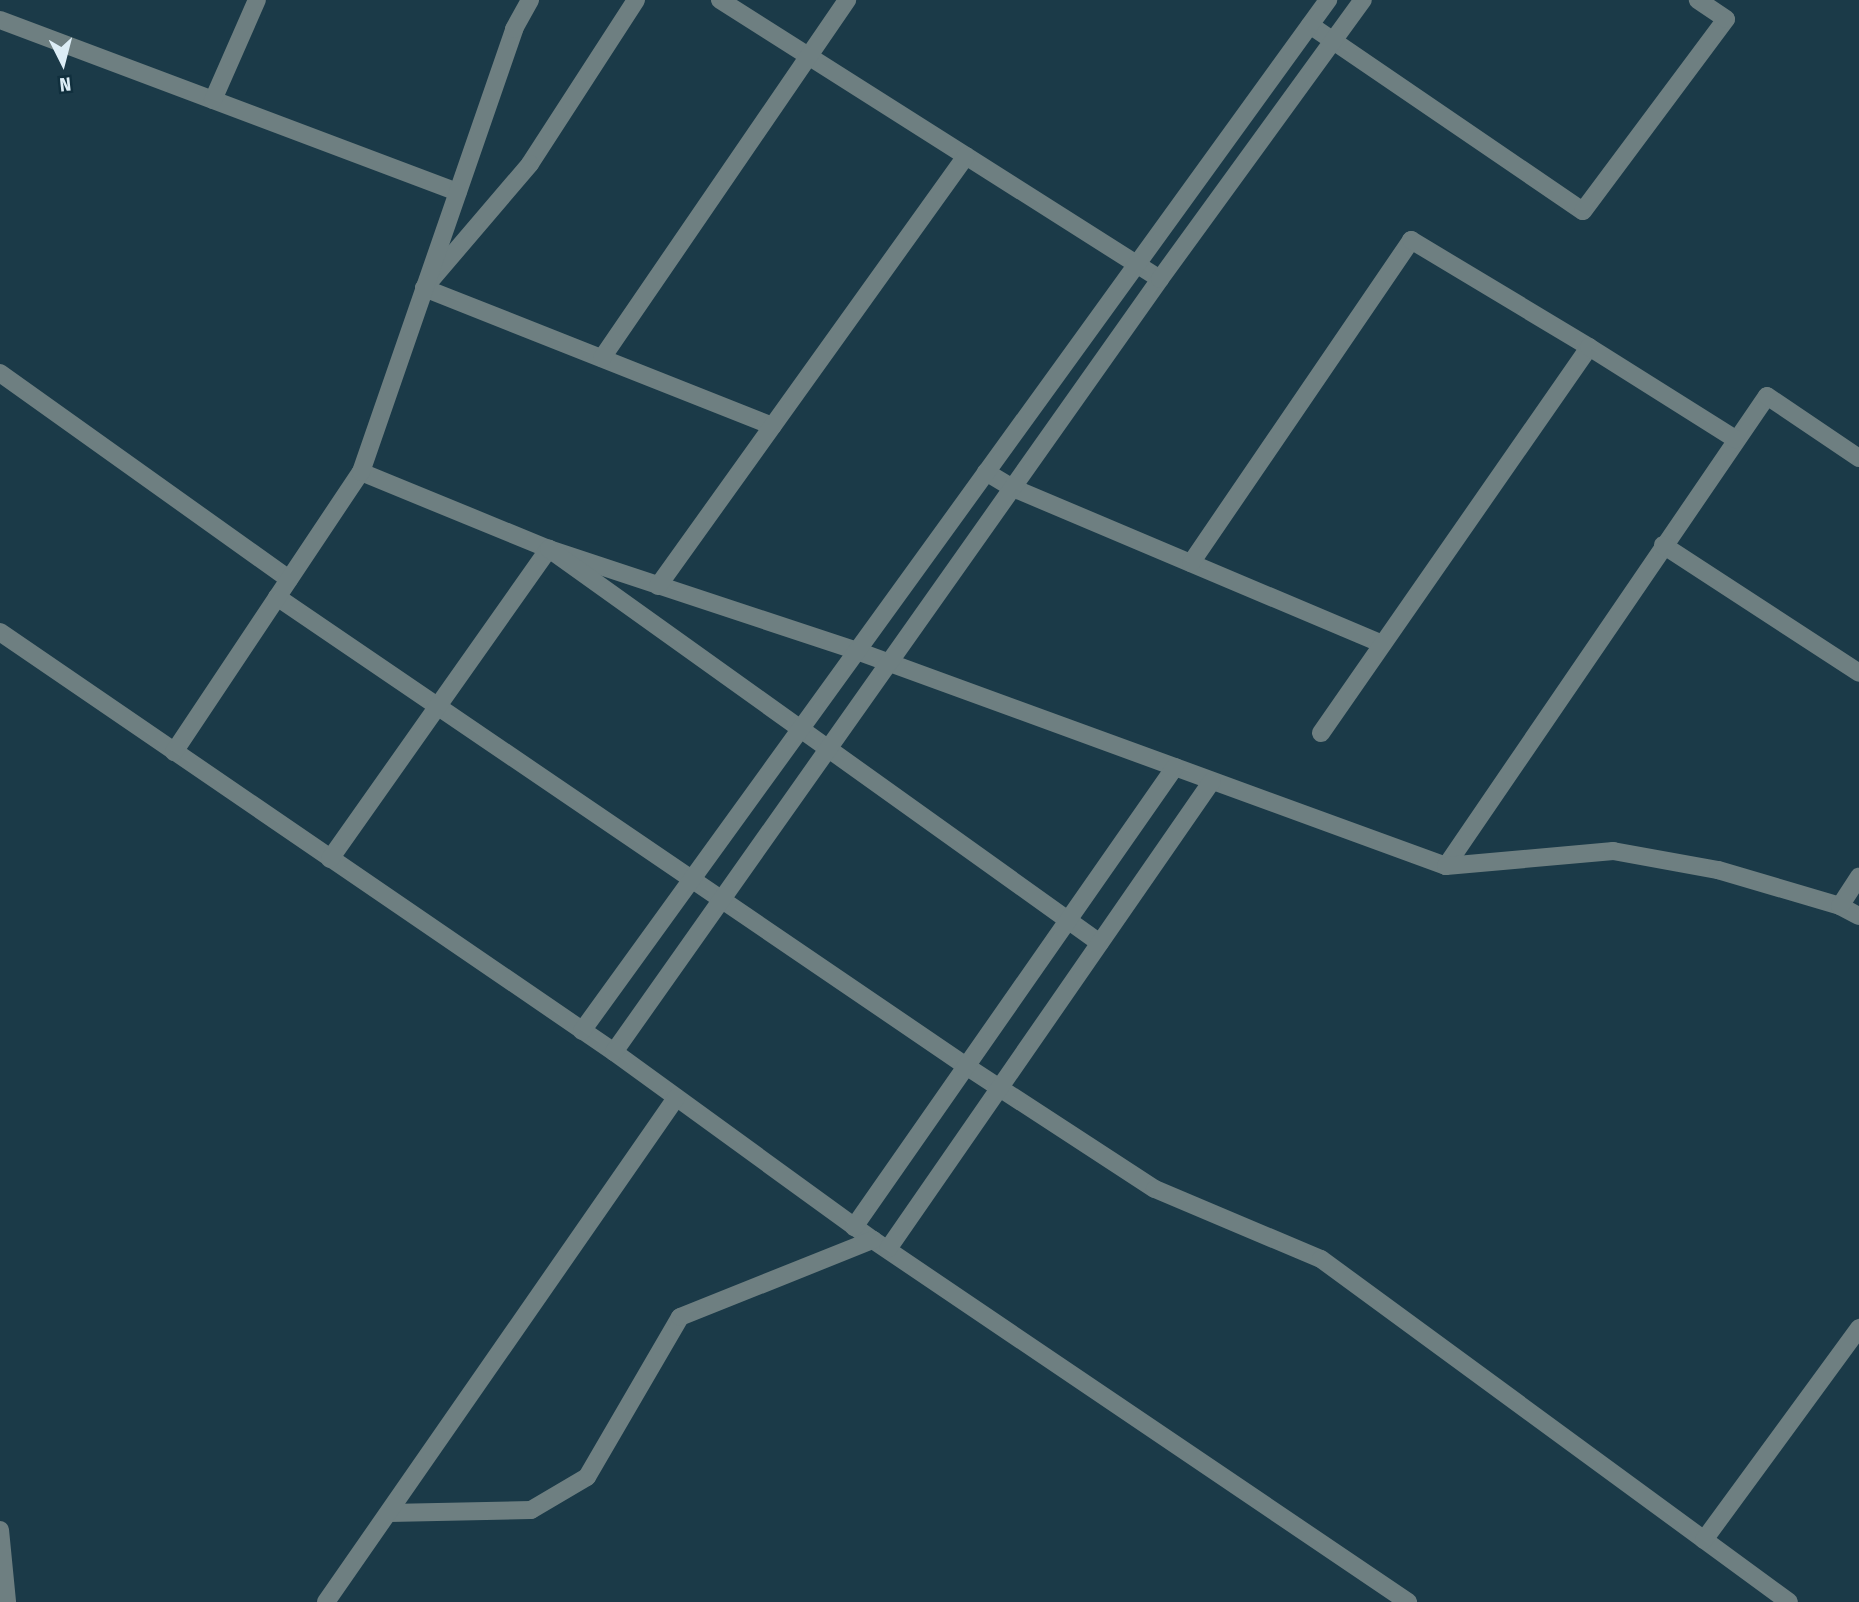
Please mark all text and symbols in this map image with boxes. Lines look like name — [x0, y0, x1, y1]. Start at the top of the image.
north arrow — [28, 28, 98, 98]
text: N — [58, 72, 72, 96]

